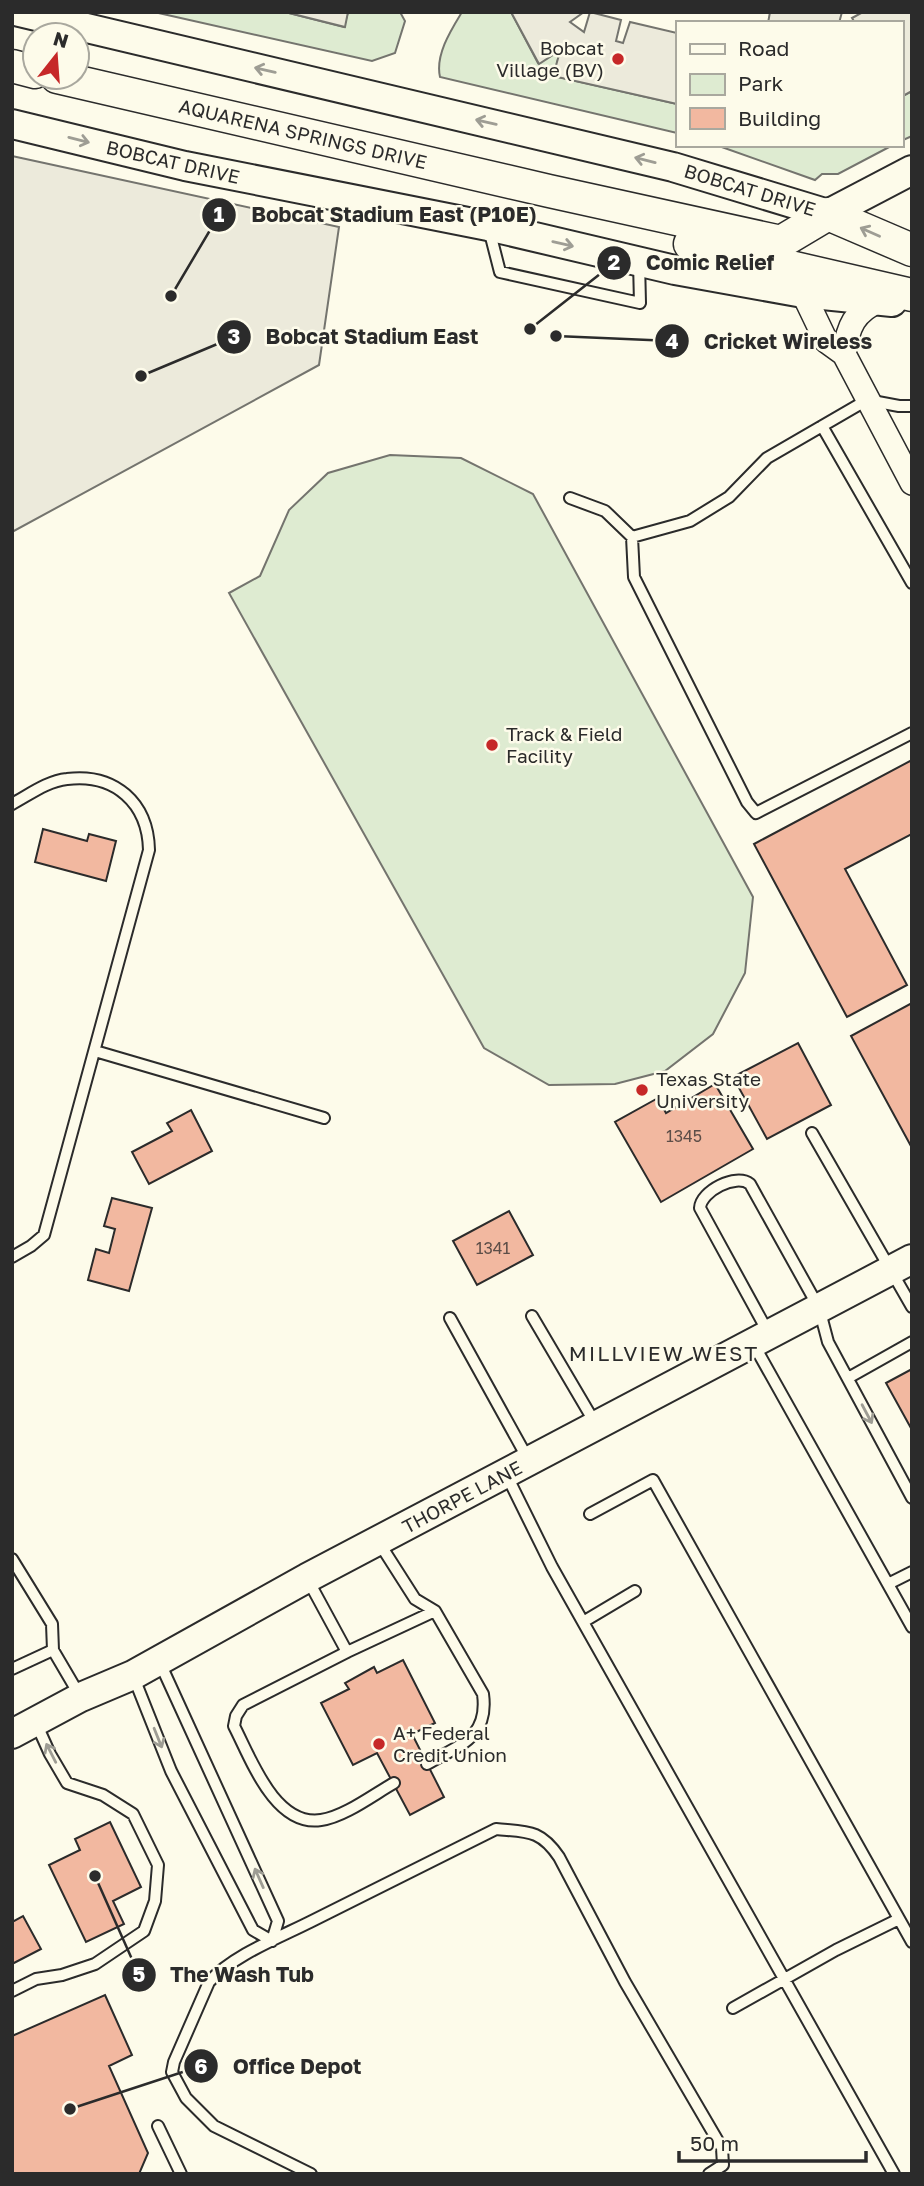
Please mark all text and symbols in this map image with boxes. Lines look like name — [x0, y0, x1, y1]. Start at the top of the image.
north arrow — [21, 21, 91, 91]
legend — [676, 21, 903, 147]
text: N — [51, 26, 71, 52]
text: Road — [738, 35, 789, 61]
place label: Bobcat Village (BV) — [496, 36, 604, 81]
marker: Bobcat Village (BV) — [610, 51, 626, 67]
one-way arrow — [254, 63, 277, 76]
text: Park — [738, 70, 784, 96]
street label: AQUARENA SPRINGS DRIVE — [177, 94, 429, 173]
text: Building — [738, 105, 821, 131]
one-way arrow — [475, 115, 498, 128]
one-way arrow — [67, 134, 89, 147]
street label: BOBCAT DRIVE — [104, 135, 242, 188]
one-way arrow — [634, 153, 657, 166]
street label: BOBCAT DRIVE — [682, 159, 819, 220]
callout: Bobcat Stadium East (P10E) — [202, 194, 550, 236]
text: 1 — [214, 201, 225, 227]
text: Bobcat Stadium East (P10E) — [251, 201, 537, 227]
one-way arrow — [860, 225, 881, 238]
one-way arrow — [551, 238, 574, 251]
callout: Comic Relief — [597, 242, 788, 284]
text: 2 — [608, 249, 621, 275]
text: Comic Relief — [646, 249, 775, 275]
callout: Bobcat Stadium East — [216, 316, 492, 358]
callout: Cricket Wireless — [654, 320, 886, 362]
text: 3 — [228, 323, 240, 349]
text: Bobcat Stadium East — [266, 323, 478, 349]
text: 4 — [665, 328, 679, 354]
text: Cricket Wireless — [704, 328, 872, 354]
place label: Track & Field Facility — [506, 722, 622, 767]
marker: Track & Field Facility — [484, 737, 500, 753]
place label: Texas State University — [656, 1067, 761, 1112]
marker: Texas State University — [634, 1082, 650, 1098]
house number: 1345 — [666, 1126, 702, 1146]
house number: 1341 — [476, 1238, 511, 1258]
district label: MILLVIEW WEST — [569, 1340, 759, 1366]
one-way arrow — [861, 1403, 874, 1424]
street label: THORPE LANE — [398, 1455, 526, 1538]
place label: A+ Federal Credit Union — [393, 1721, 507, 1766]
one-way arrow — [152, 1727, 165, 1749]
marker: A+ Federal Credit Union — [371, 1736, 387, 1752]
one-way arrow — [43, 1743, 57, 1764]
one-way arrow — [252, 1868, 265, 1889]
callout: The Wash Tub — [121, 1954, 328, 1996]
text: 5 — [133, 1961, 146, 1987]
text: The Wash Tub — [170, 1961, 314, 1987]
callout: Office Depot — [184, 2045, 375, 2087]
text: 6 — [194, 2053, 208, 2079]
text: Office Depot — [233, 2053, 361, 2079]
scale bar — [679, 2120, 866, 2164]
text: 50 m — [690, 2130, 739, 2156]

